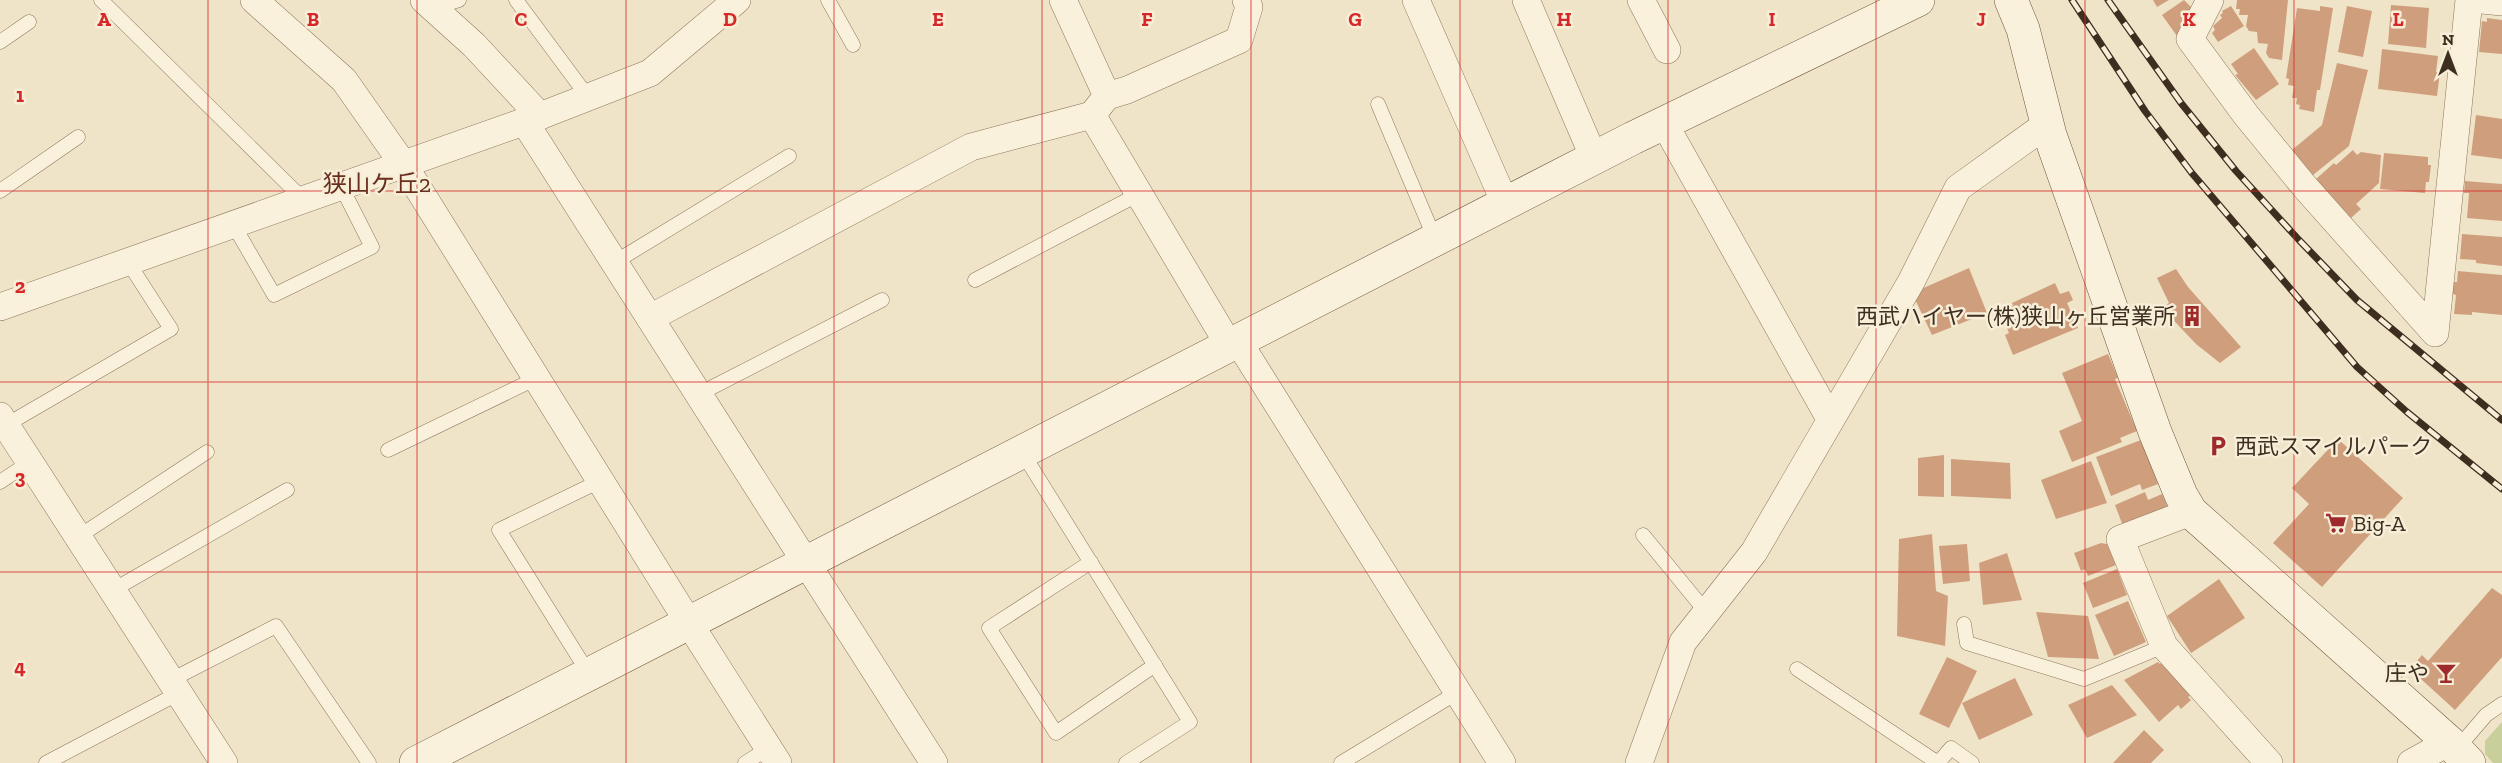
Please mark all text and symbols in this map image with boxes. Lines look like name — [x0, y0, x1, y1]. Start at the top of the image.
text: A — [97, 7, 111, 31]
text: B — [307, 7, 319, 31]
text: C — [515, 7, 528, 31]
text: D — [723, 7, 737, 31]
text: E — [932, 7, 944, 31]
text: F — [1141, 7, 1153, 31]
text: G — [1348, 7, 1362, 31]
text: H — [1556, 7, 1572, 31]
text: I — [1768, 7, 1776, 31]
text: J — [1976, 7, 1986, 31]
text: K — [2182, 7, 2196, 31]
text: L — [2392, 7, 2404, 31]
north arrow — [2418, 24, 2478, 84]
text: N — [2442, 30, 2454, 49]
text: 1 — [16, 83, 24, 107]
district label: 狭山ケ丘2 — [323, 169, 431, 198]
text: 2 — [15, 274, 26, 298]
place label: 西武ハイヤー(株)狭山ヶ丘営業所 — [1856, 303, 2175, 330]
building icon: 西武ハイヤー(株)狭山ヶ丘営業所 — [2180, 304, 2204, 328]
place label: 西武スマイルパーク — [2235, 433, 2432, 460]
parking icon: 西武スマイルパーク — [2206, 434, 2230, 458]
text: 3 — [15, 465, 26, 489]
place label: Big-A — [2353, 510, 2406, 537]
supermarket icon: Big-A — [2324, 511, 2348, 535]
text: 4 — [14, 655, 26, 679]
place label: 庄や — [2385, 660, 2429, 687]
bar icon: 庄や — [2434, 661, 2458, 685]

